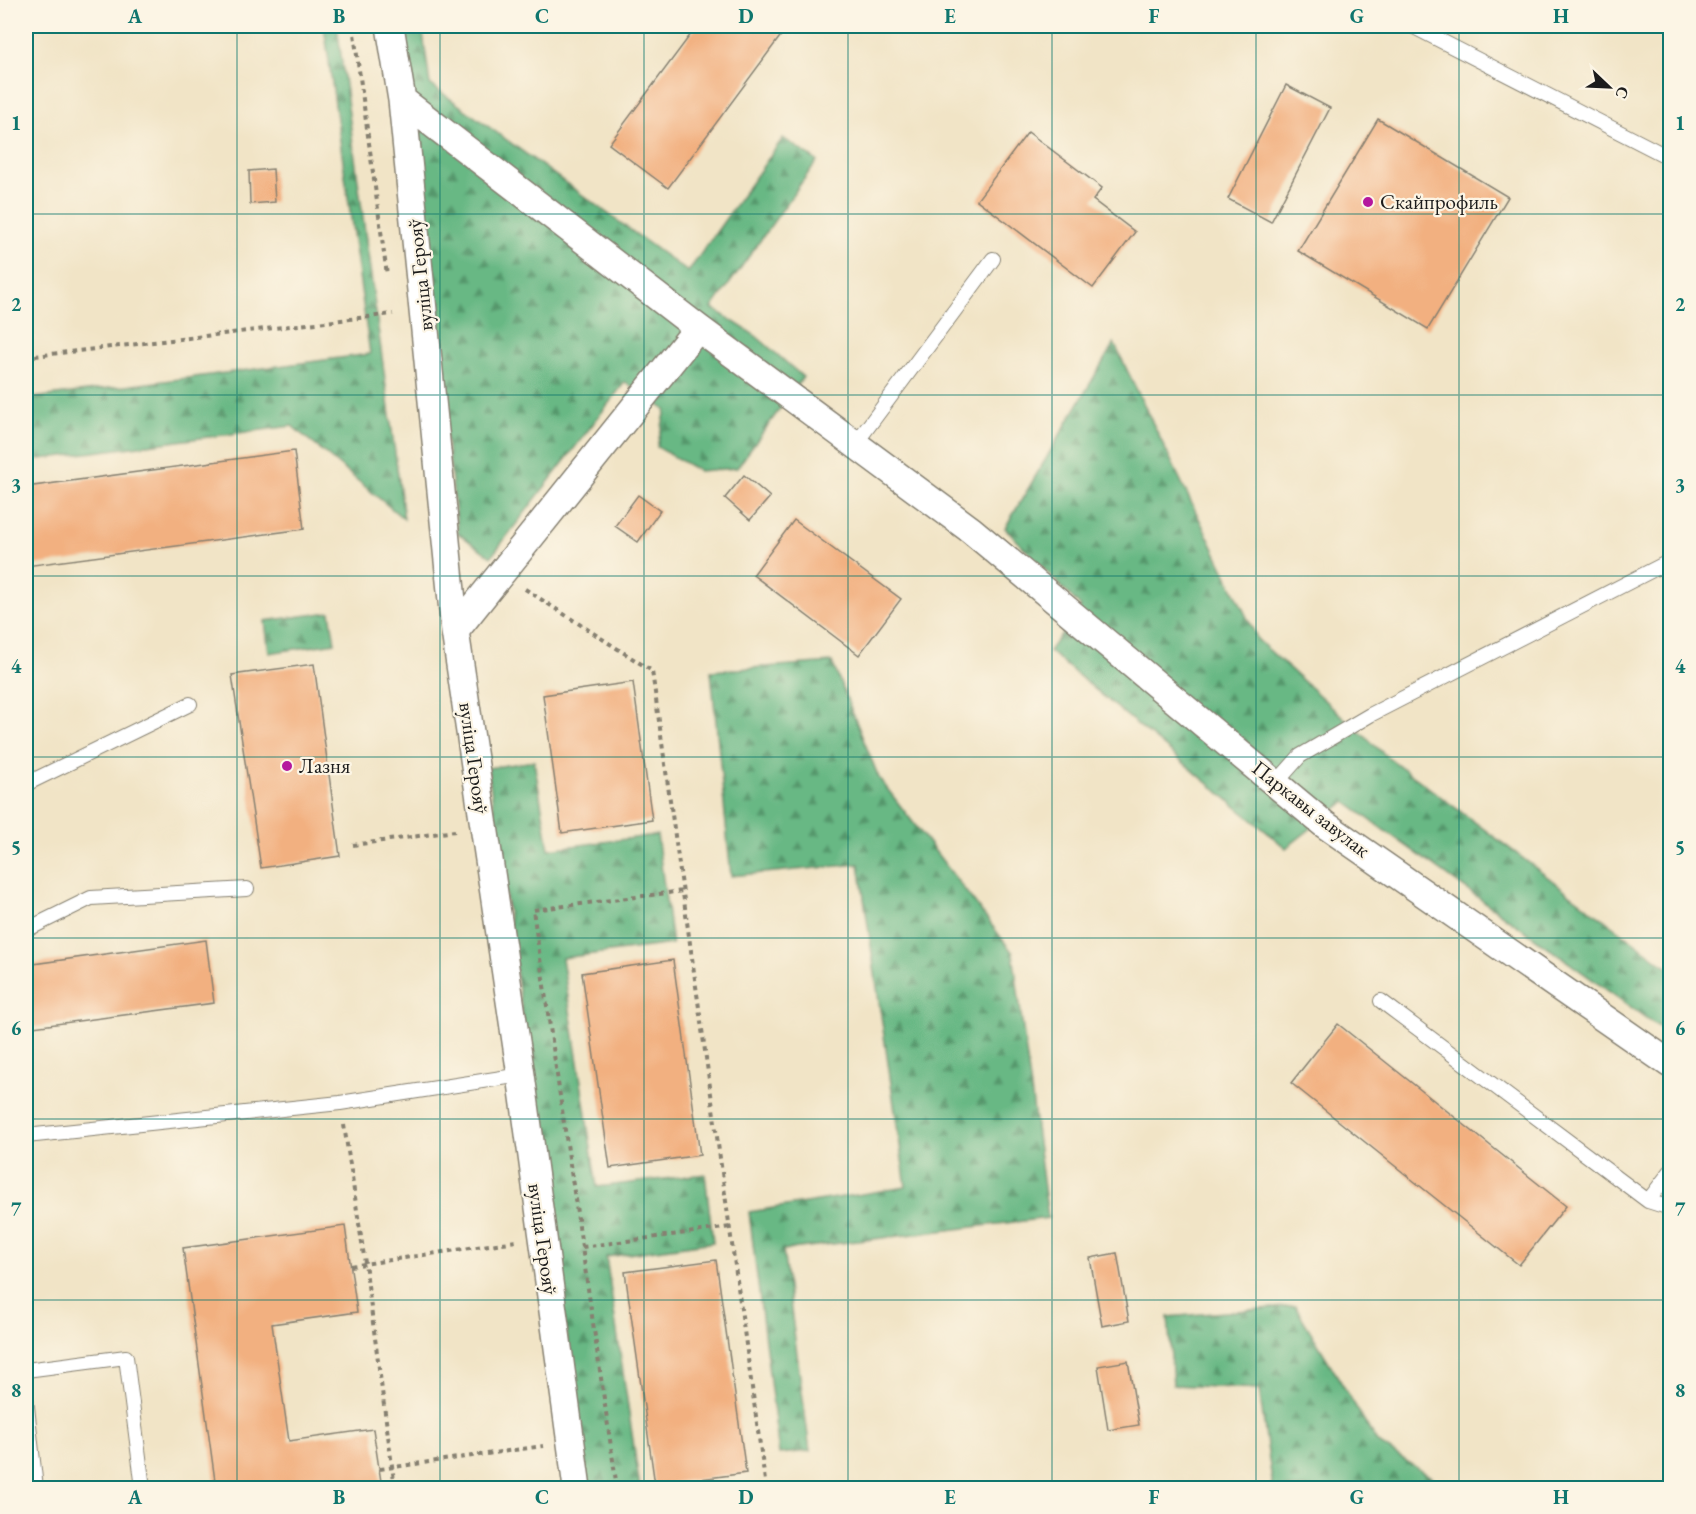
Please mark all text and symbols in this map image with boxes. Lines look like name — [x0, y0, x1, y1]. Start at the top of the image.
text: A — [127, 3, 143, 29]
text: B — [333, 3, 345, 29]
text: C — [535, 3, 549, 29]
text: D — [738, 3, 754, 29]
text: E — [944, 3, 956, 29]
text: F — [1149, 3, 1160, 29]
text: G — [1350, 3, 1364, 29]
text: H — [1553, 3, 1569, 29]
north arrow — [1579, 57, 1639, 117]
text: С — [1610, 83, 1634, 102]
text: 1 — [11, 110, 21, 136]
text: 1 — [1675, 110, 1685, 136]
place label: Скайпрофиль — [1380, 188, 1498, 215]
marker: Скайпрофиль — [1361, 195, 1375, 209]
street label: вуліца Герояў — [400, 217, 439, 332]
text: 2 — [11, 291, 22, 317]
text: 2 — [1675, 291, 1686, 317]
text: 3 — [11, 472, 21, 498]
text: 3 — [1675, 472, 1685, 498]
text: 4 — [11, 653, 22, 679]
text: 4 — [1675, 653, 1686, 679]
street label: вуліца Герояў — [453, 700, 496, 816]
place label: Лазня — [299, 752, 350, 779]
street label: Паркавы завулак — [1247, 754, 1376, 863]
marker: Лазня — [280, 759, 294, 773]
text: 5 — [11, 834, 21, 860]
text: 5 — [1675, 834, 1685, 860]
text: 6 — [11, 1015, 22, 1041]
text: 6 — [1675, 1015, 1686, 1041]
street label: вуліца Герояў — [522, 1181, 565, 1297]
text: 7 — [11, 1196, 22, 1222]
text: 7 — [1675, 1196, 1686, 1222]
text: 8 — [11, 1377, 21, 1403]
text: 8 — [1675, 1377, 1685, 1403]
text: A — [127, 1484, 143, 1510]
text: B — [333, 1484, 345, 1510]
text: C — [535, 1484, 549, 1510]
text: D — [738, 1484, 754, 1510]
text: E — [944, 1484, 956, 1510]
text: F — [1149, 1484, 1160, 1510]
text: G — [1350, 1484, 1364, 1510]
text: H — [1553, 1484, 1569, 1510]

